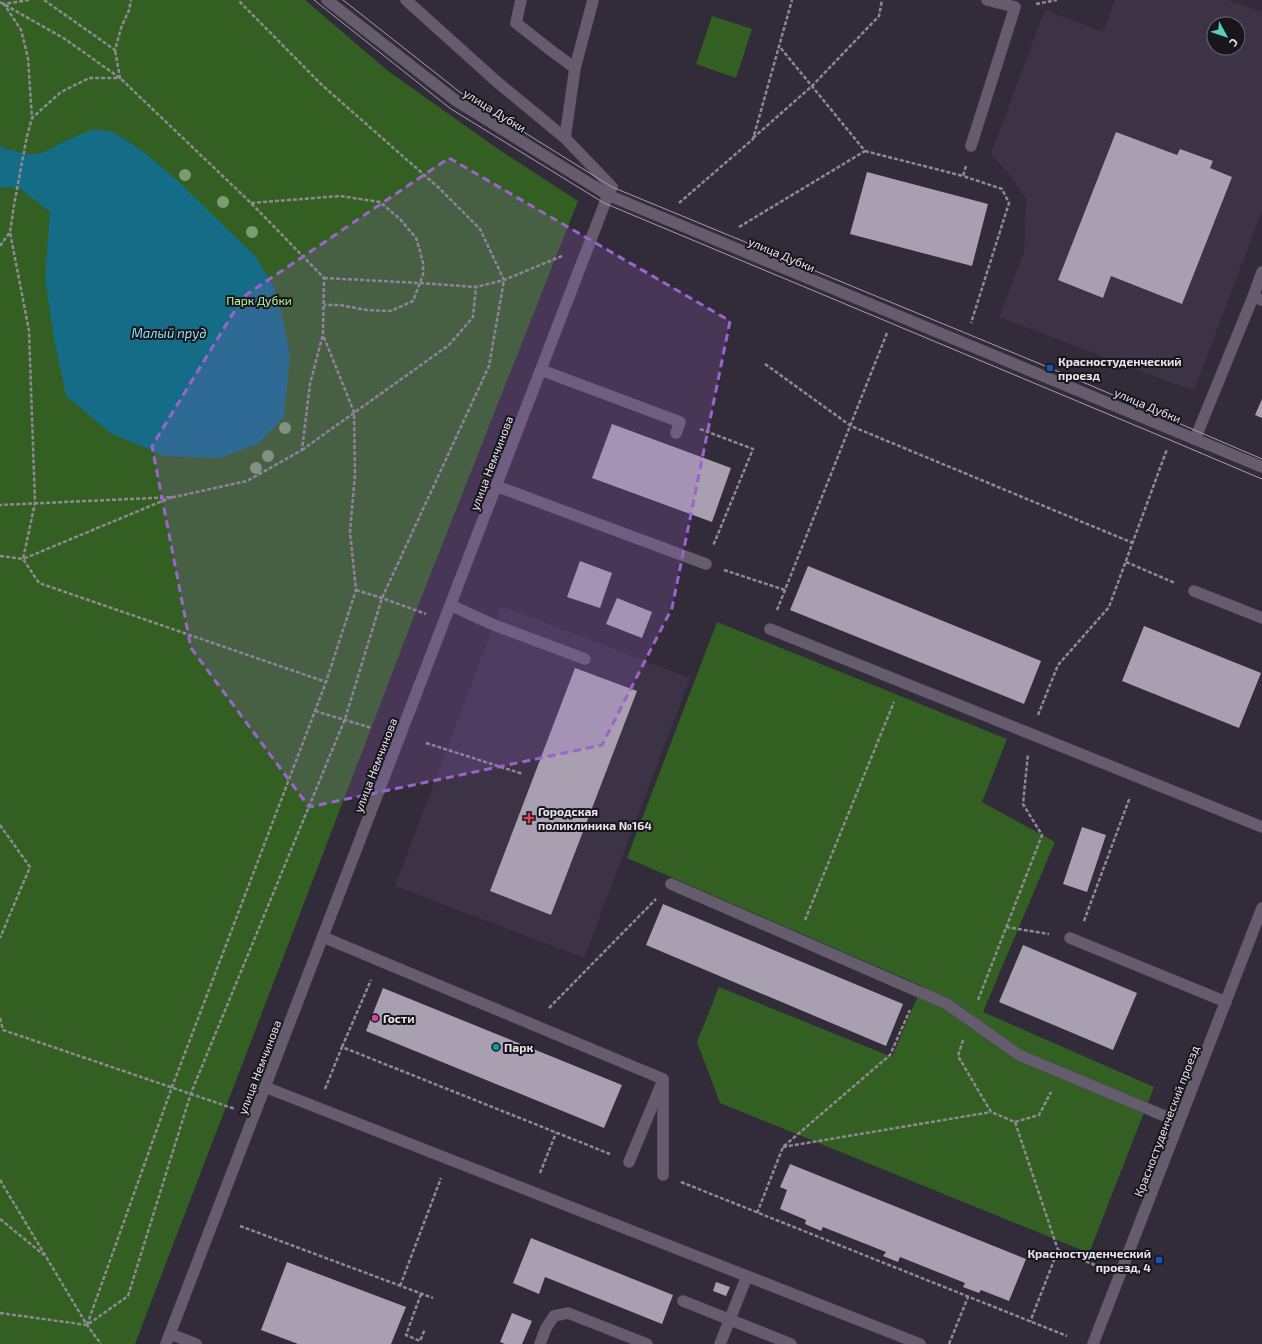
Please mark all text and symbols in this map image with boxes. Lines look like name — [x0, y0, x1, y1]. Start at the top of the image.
north arrow — [1206, 16, 1246, 56]
text: С — [1227, 36, 1241, 50]
street label: улица Дубки — [461, 85, 529, 136]
street label: улица Дубки — [746, 234, 817, 275]
park label: Парк Дубки — [226, 293, 292, 308]
water label: Малый пруд — [131, 325, 207, 341]
place label: Красностуденческий проезд — [1058, 354, 1182, 382]
marker: Красностуденческий проезд — [1045, 363, 1055, 373]
street label: улица Дубки — [1112, 385, 1183, 426]
street label: улица Немчинова — [467, 414, 516, 513]
street label: улица Немчинова — [351, 716, 400, 815]
place label: Городская поликлиника №164 — [538, 804, 652, 832]
marker: Городская поликлиника №164 — [523, 812, 535, 824]
place label: Гости — [383, 1011, 414, 1025]
marker: Гости — [370, 1013, 380, 1023]
street label: улица Немчинова — [235, 1018, 284, 1117]
place label: Парк — [504, 1040, 533, 1054]
marker: Парк — [491, 1042, 501, 1052]
street label: Красностуденческий проезд — [1131, 1043, 1202, 1199]
place label: Красностуденческий проезд, 4 — [1027, 1246, 1151, 1274]
marker: Красностуденческий проезд, 4 — [1154, 1255, 1164, 1265]

